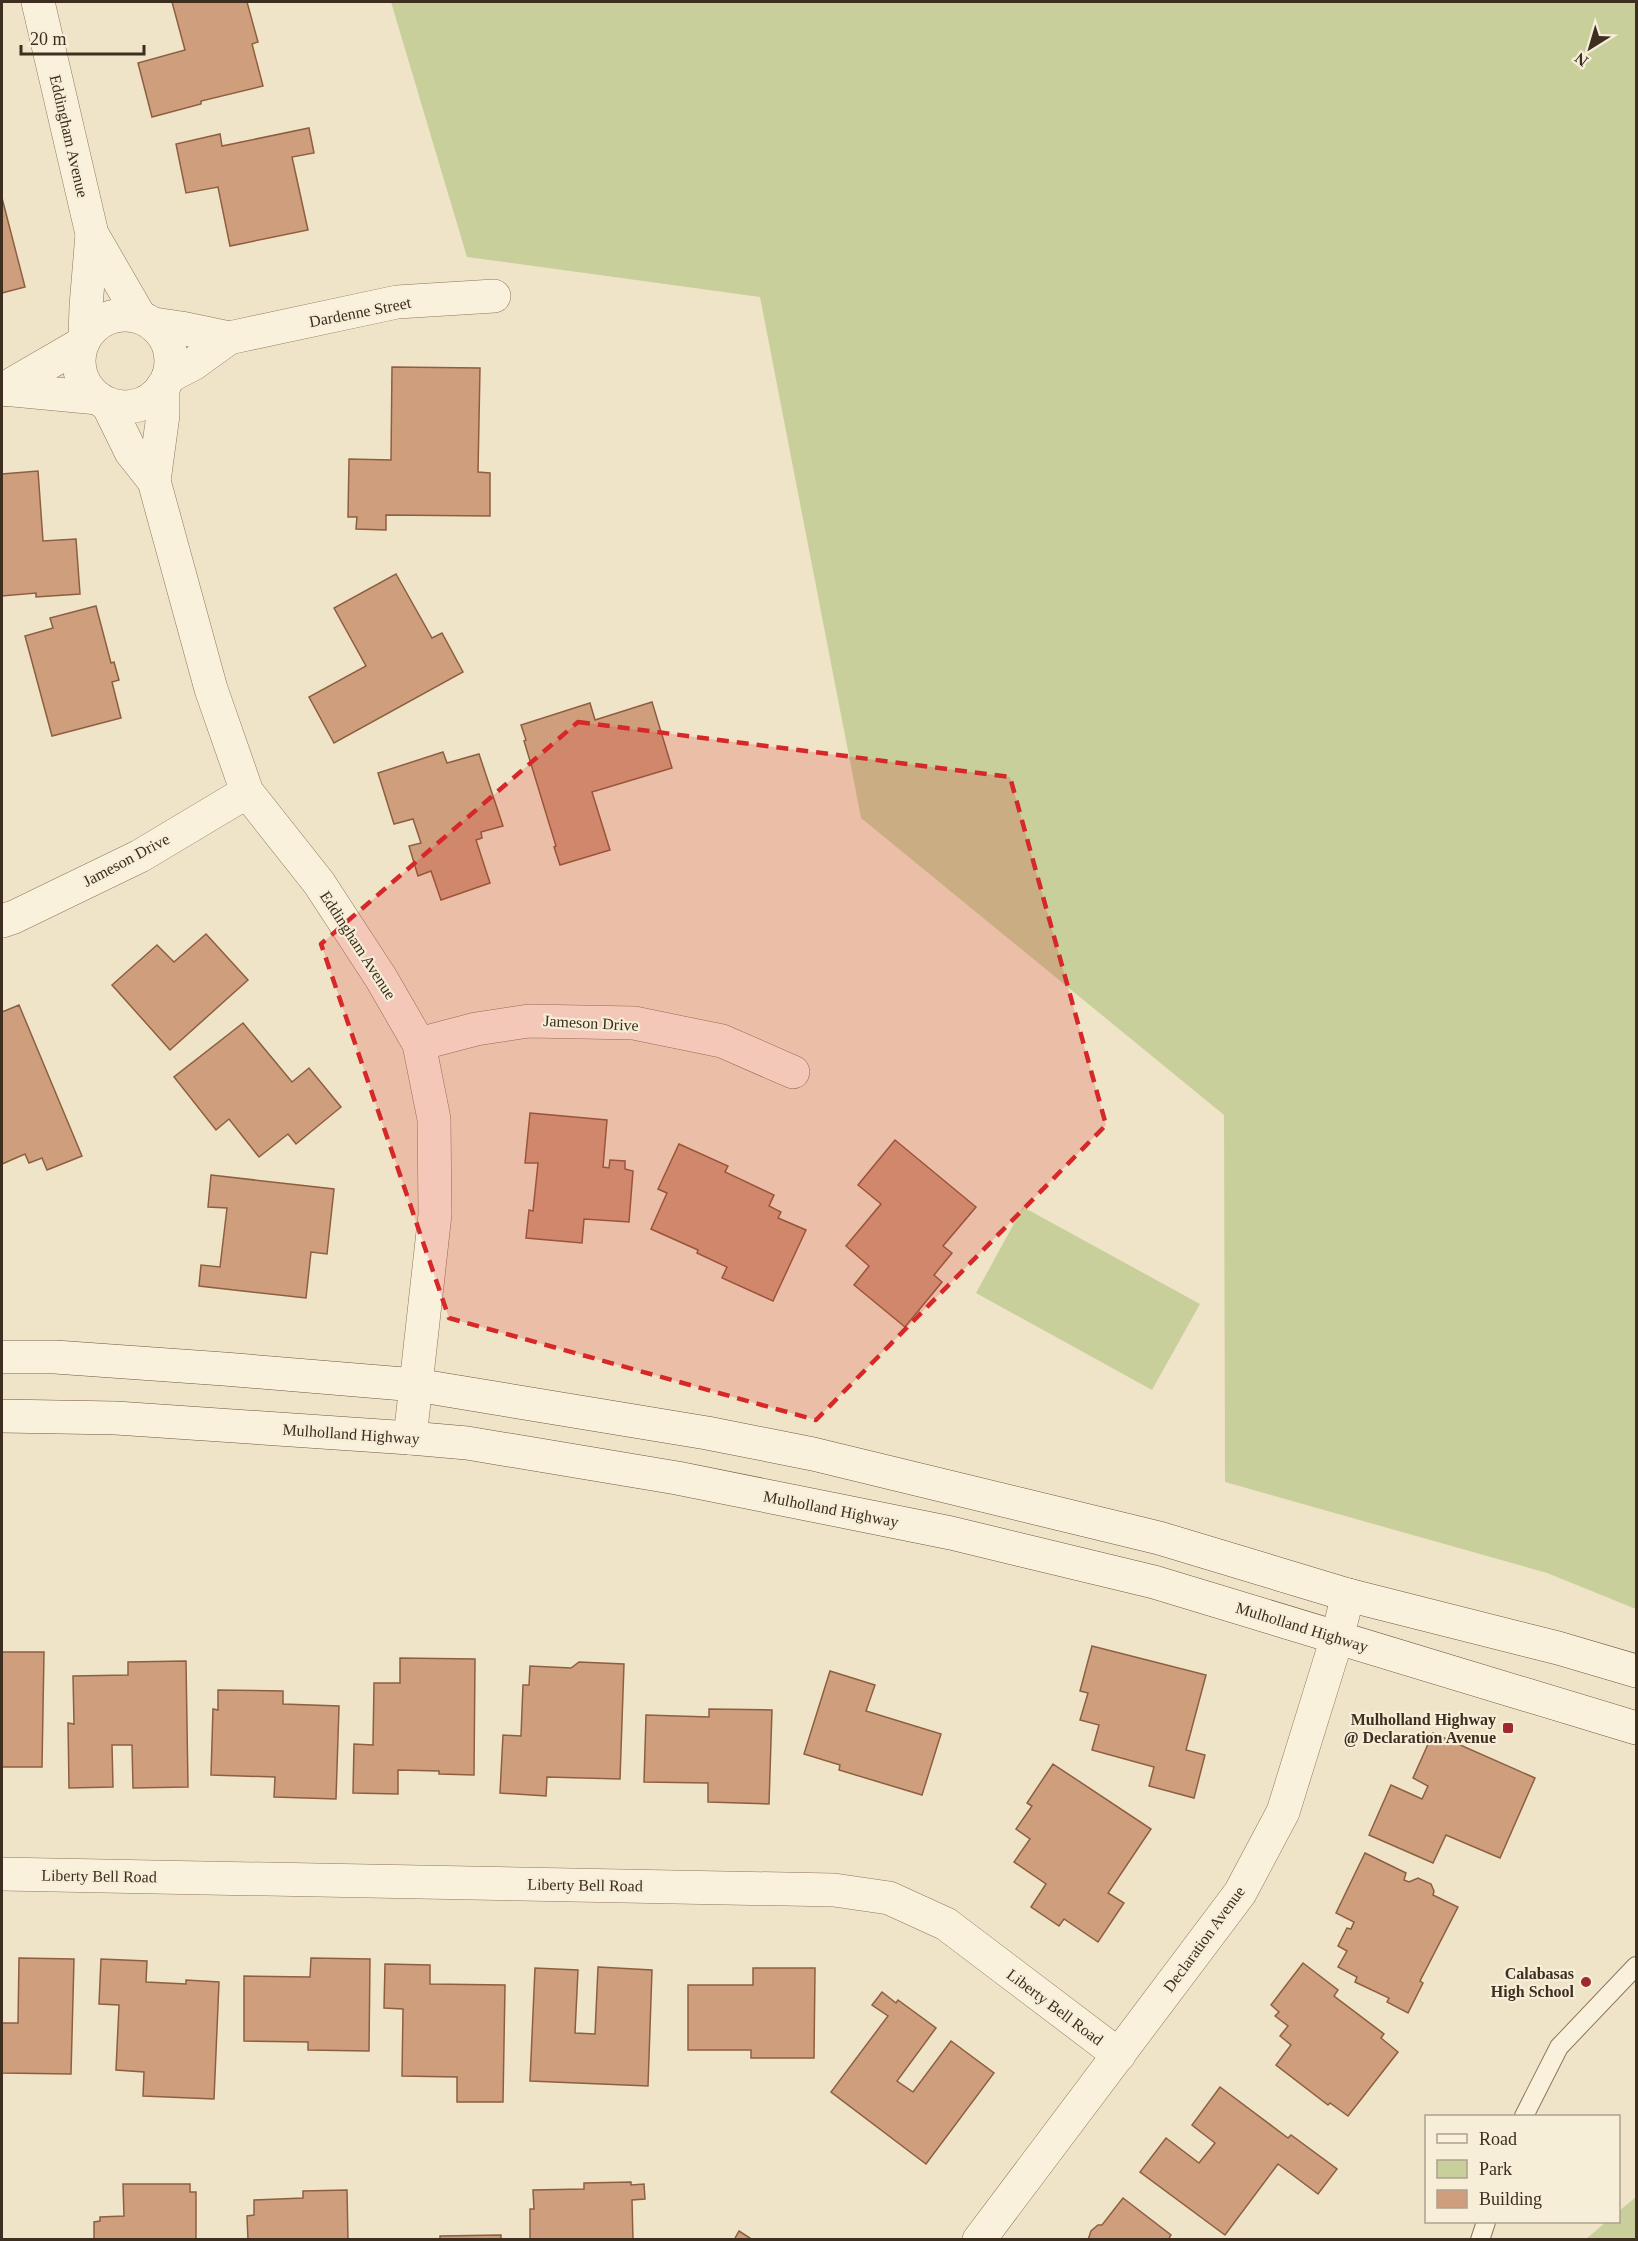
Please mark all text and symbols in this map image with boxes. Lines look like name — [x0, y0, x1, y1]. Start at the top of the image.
scale bar — [21, 18, 144, 56]
north arrow — [1560, 18, 1620, 78]
text: 20 m — [30, 29, 67, 49]
text: N — [1571, 49, 1591, 70]
street label: Eddingham Avenue — [46, 73, 91, 199]
street label: Dardenne Street — [308, 294, 413, 330]
street label: Jameson Drive — [80, 830, 172, 890]
street label: Eddingham Avenue — [316, 888, 399, 1003]
street label: Jameson Drive — [543, 1012, 639, 1034]
street label: Mulholland Highway — [282, 1421, 420, 1448]
street label: Mulholland Highway — [762, 1488, 900, 1531]
street label: Mulholland Highway — [1234, 1599, 1370, 1656]
place label: Mulholland Highway @ Declaration Avenue — [1344, 1711, 1496, 1747]
marker: Mulholland Highway @ Declaration Avenue — [1501, 1721, 1515, 1735]
street label: Liberty Bell Road — [41, 1866, 157, 1887]
street label: Liberty Bell Road — [527, 1875, 643, 1896]
street label: Declaration Avenue — [1160, 1883, 1248, 1995]
street label: Liberty Bell Road — [1003, 1965, 1106, 2049]
place label: Calabasas High School — [1491, 1965, 1575, 2001]
marker: Calabasas High School — [1579, 1975, 1593, 1989]
legend — [1425, 2115, 1620, 2223]
text: Road — [1479, 2129, 1517, 2149]
text: Park — [1479, 2159, 1512, 2179]
text: Building — [1479, 2189, 1542, 2209]

